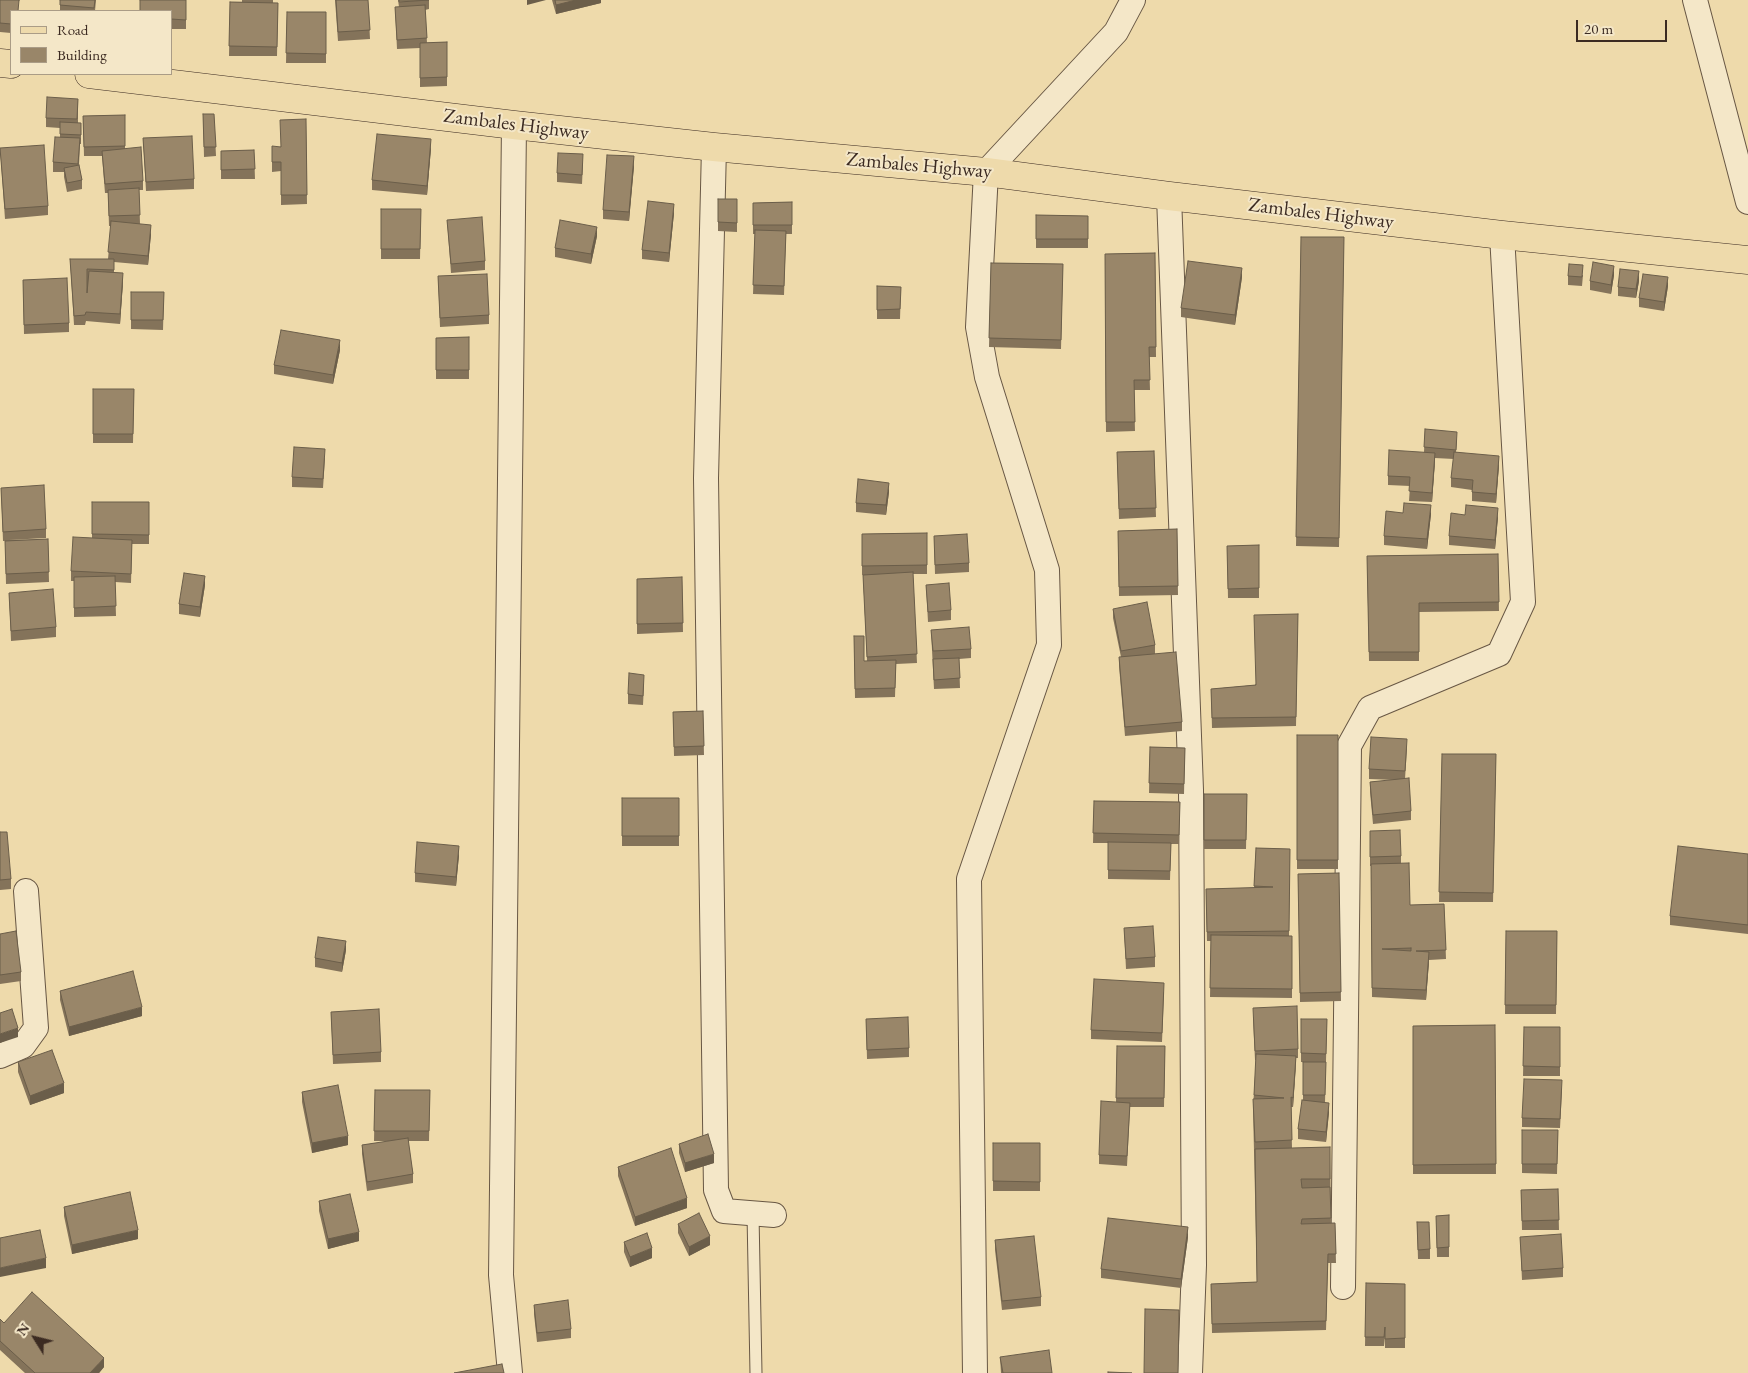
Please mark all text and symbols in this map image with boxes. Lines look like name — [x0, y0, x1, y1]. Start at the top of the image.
legend — [10, 10, 172, 75]
scale bar — [1578, 10, 1669, 42]
text: 20 m — [1584, 19, 1613, 38]
text: Road — [57, 20, 88, 39]
text: Building — [57, 45, 107, 64]
street label: Zambales Highway — [442, 104, 590, 146]
street label: Zambales Highway — [845, 148, 993, 184]
street label: Zambales Highway — [1247, 193, 1395, 235]
north arrow — [10, 1313, 60, 1363]
text: N — [12, 1319, 33, 1339]

